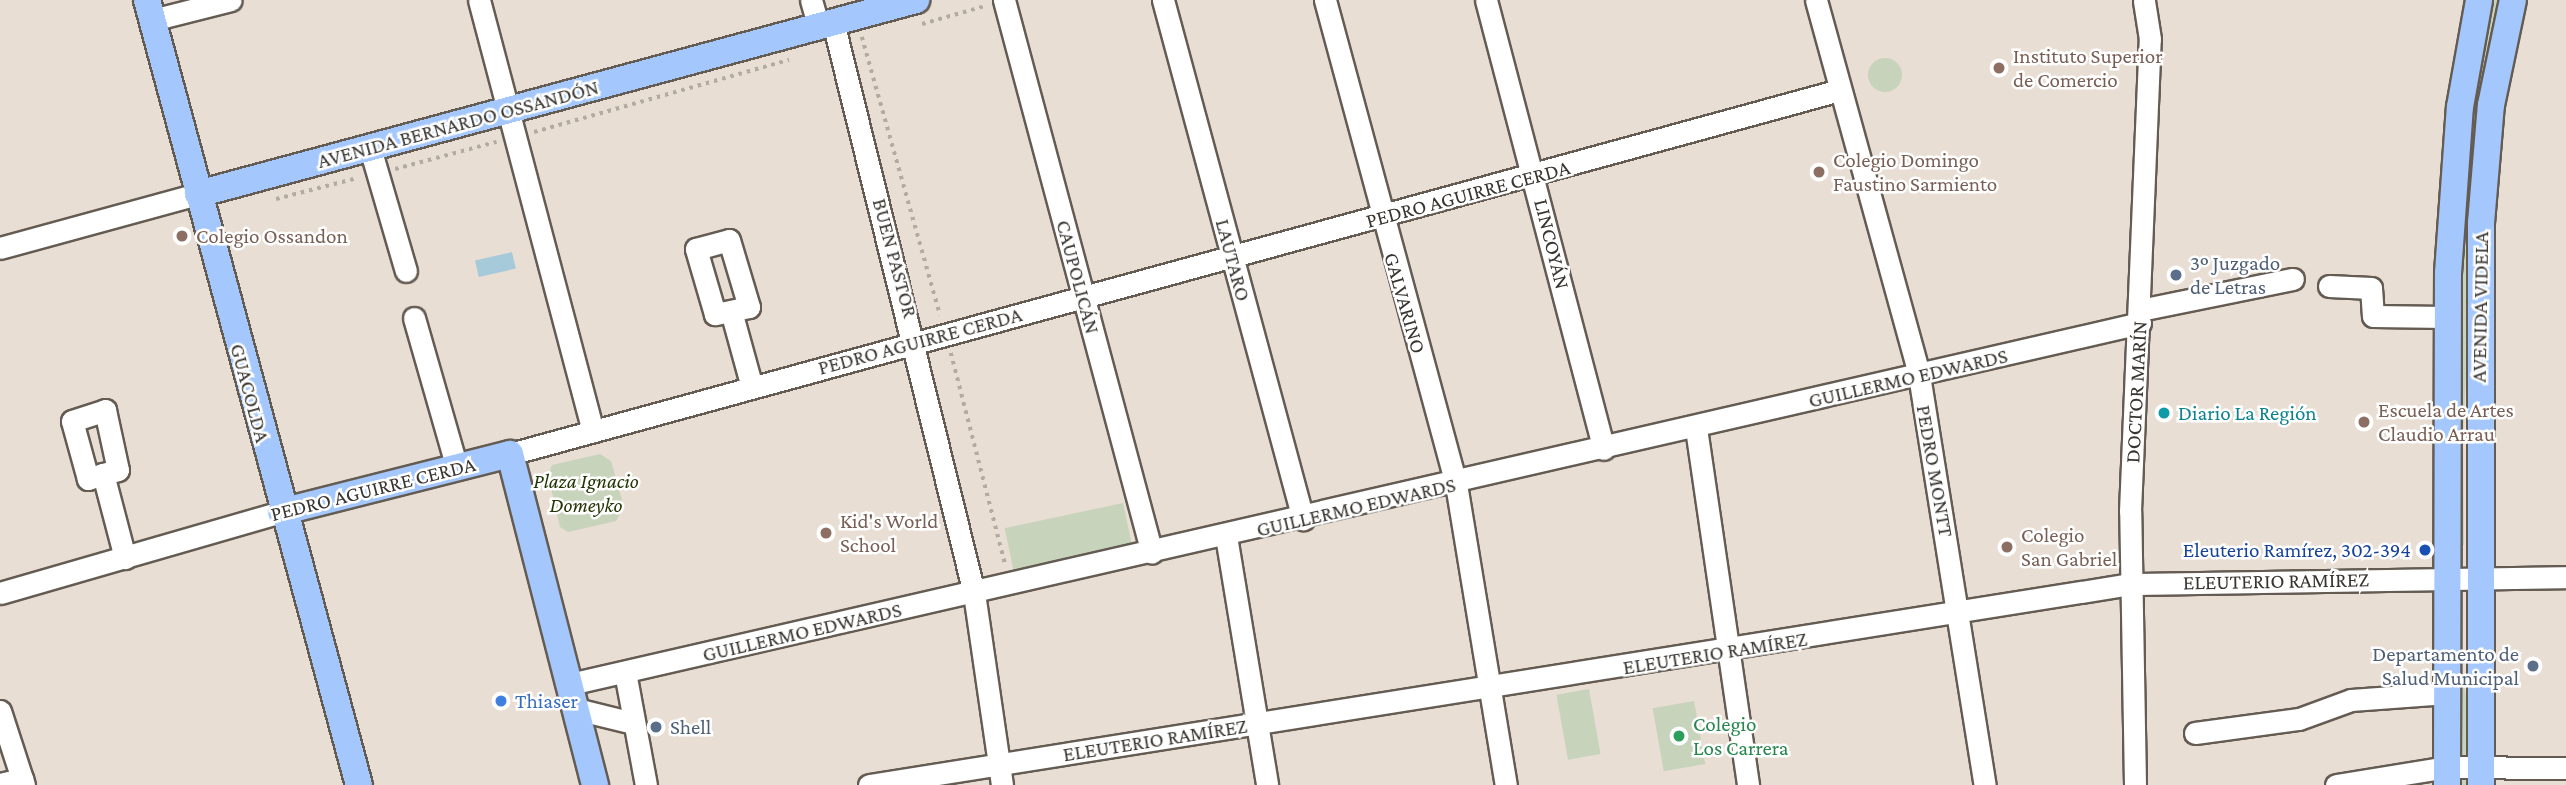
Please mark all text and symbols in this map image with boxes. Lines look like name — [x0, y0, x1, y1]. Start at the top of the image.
place label: Instituto Superior de Comercio — [2013, 43, 2163, 93]
marker: Instituto Superior de Comercio — [1991, 60, 2007, 76]
street label: AVENIDA BERNARDO OSSANDÓN — [315, 74, 601, 174]
place label: Colegio Domingo Faustino Sarmiento — [1833, 147, 1997, 197]
street label: PEDRO AGUIRRE CERDA — [1363, 155, 1573, 233]
marker: Colegio Domingo Faustino Sarmiento — [1811, 164, 1827, 180]
street label: BUEN PASTOR — [867, 196, 923, 320]
street label: LINCOYÁN — [1529, 196, 1575, 292]
street label: LAUTARO — [1210, 216, 1256, 304]
street label: CAUPOLICÁN — [1051, 217, 1105, 337]
place label: Colegio Ossandon — [196, 223, 348, 249]
marker: Colegio Ossandon — [174, 228, 190, 244]
street label: AVENIDA VIDELA — [2466, 231, 2494, 383]
street label: GALVARINO — [1379, 250, 1431, 356]
place label: 3º Juzgado de Letras — [2190, 250, 2280, 300]
marker: 3º Juzgado de Letras — [2168, 267, 2184, 283]
street label: PEDRO AGUIRRE CERDA — [815, 302, 1025, 380]
street label: DOCTOR MARÍN — [2120, 320, 2152, 464]
street label: GUACOLDA — [225, 341, 275, 445]
street label: GUILLERMO EDWARDS — [1806, 343, 2010, 413]
place label: Escuela de Artes Claudio Arrau — [2378, 397, 2514, 447]
place label: Diario La Región — [2178, 400, 2317, 426]
street label: PEDRO MONTT — [1911, 403, 1959, 539]
marker: Diario La Región — [2156, 405, 2172, 421]
marker: Escuela de Artes Claudio Arrau — [2356, 414, 2372, 430]
street label: PEDRO AGUIRRE CERDA — [268, 451, 478, 527]
park label: Plaza Ignacio Domeyko — [533, 468, 639, 518]
street label: GUILLERMO EDWARDS — [1254, 472, 1458, 542]
place label: Kid's World School — [840, 508, 938, 558]
place label: Colegio San Gabriel — [2021, 522, 2117, 572]
marker: Kid's World School — [818, 525, 834, 541]
place label: Eleuterio Ramírez, 302-394 — [2183, 537, 2411, 563]
marker: Colegio San Gabriel — [1999, 539, 2015, 555]
marker: Eleuterio Ramírez, 302-394 — [2417, 542, 2433, 558]
street label: ELEUTERIO RAMÍREZ — [2183, 567, 2369, 595]
street label: GUILLERMO EDWARDS — [700, 597, 904, 667]
street label: ELEUTERIO RAMÍREZ — [1621, 626, 1809, 680]
place label: Departamento de Salud Municipal — [2372, 641, 2519, 691]
marker: Departamento de Salud Municipal — [2525, 658, 2541, 674]
place label: Thiaser — [515, 688, 578, 714]
marker: Thiaser — [493, 693, 509, 709]
place label: Colegio Los Carrera — [1693, 711, 1789, 761]
street label: ELEUTERIO RAMÍREZ — [1061, 713, 1249, 767]
place label: Shell — [670, 714, 711, 740]
marker: Shell — [648, 719, 664, 735]
marker: Colegio Los Carrera — [1671, 728, 1687, 744]

